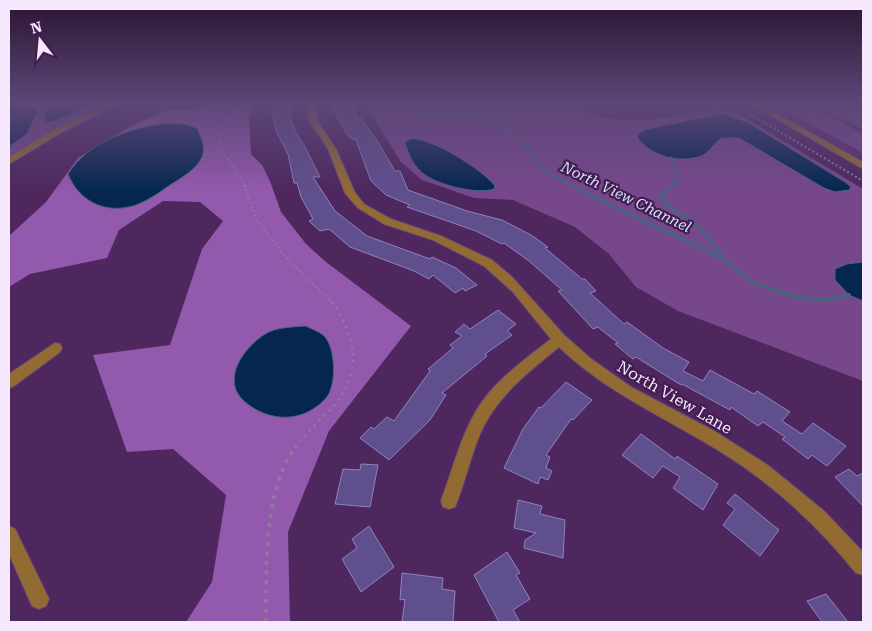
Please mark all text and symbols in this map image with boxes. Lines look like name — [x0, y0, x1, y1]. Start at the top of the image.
north arrow — [15, 15, 65, 65]
text: N — [29, 18, 44, 37]
water label: North View Channel — [557, 157, 694, 237]
street label: North View Lane — [614, 357, 736, 438]

